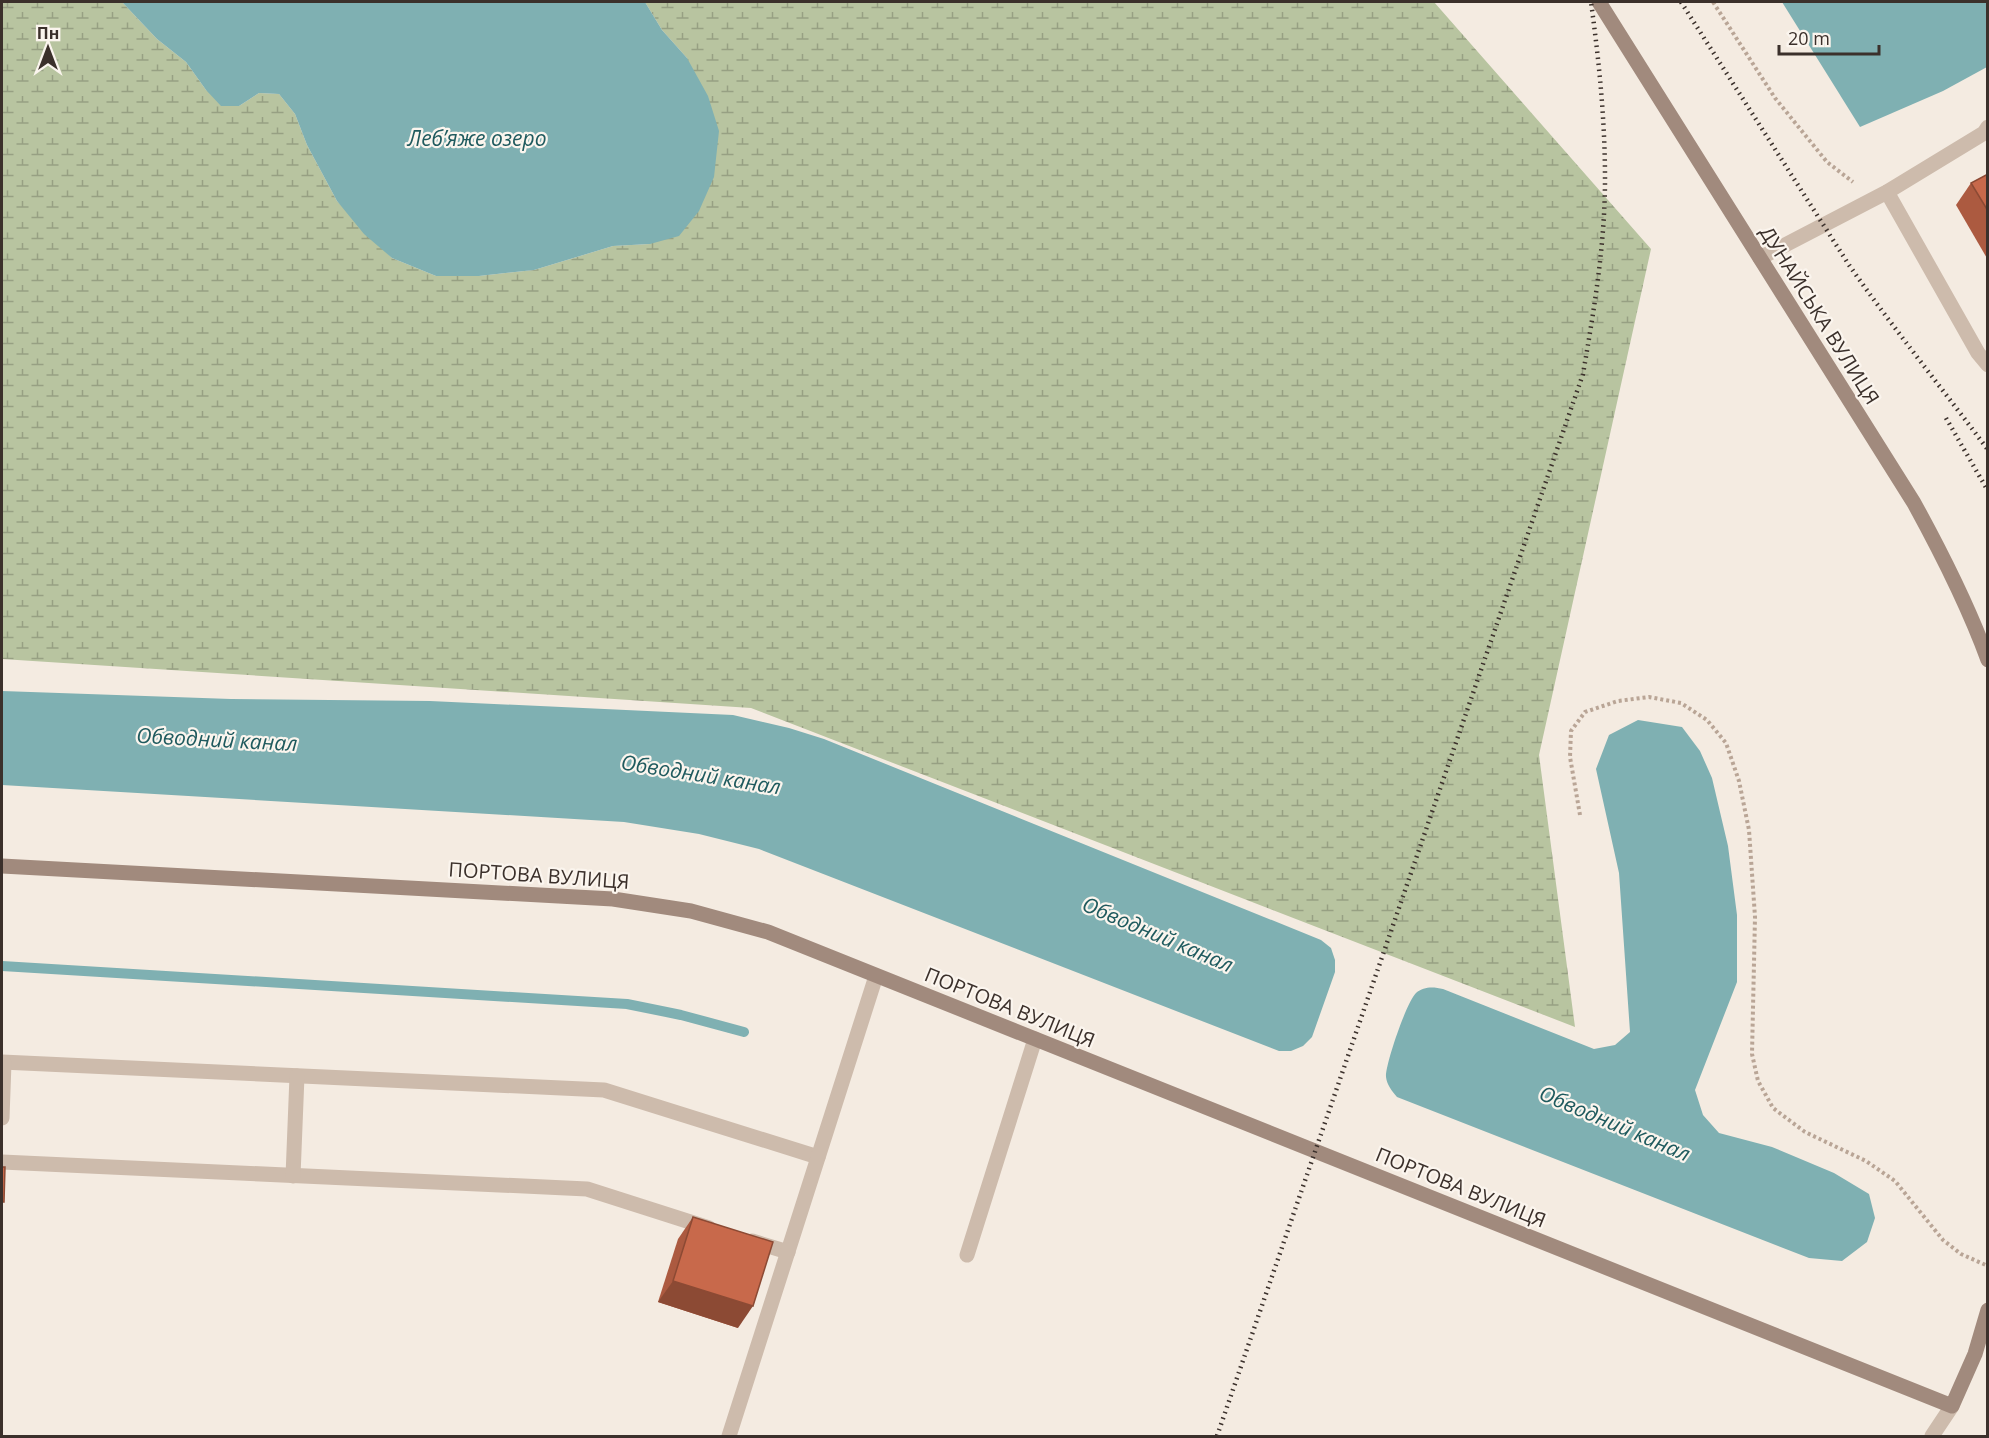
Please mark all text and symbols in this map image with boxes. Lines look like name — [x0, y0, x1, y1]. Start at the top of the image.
north arrow — [18, 18, 78, 78]
scale bar — [1779, 18, 1880, 56]
text: Пн — [37, 22, 59, 44]
text: 20 m — [1788, 26, 1830, 50]
water label: Леб’яже озеро — [407, 124, 546, 152]
street label: ДУНАЙСЬКА ВУЛИЦЯ — [1754, 221, 1886, 409]
water label: Обводний канал — [136, 721, 298, 757]
water label: Обводний канал — [619, 748, 783, 800]
street label: ПОРТОВА ВУЛИЦЯ — [448, 855, 630, 895]
water label: Обводний канал — [1078, 890, 1238, 978]
street label: ПОРТОВА ВУЛИЦЯ — [921, 961, 1099, 1053]
water label: Обводний канал — [1535, 1079, 1695, 1167]
street label: ПОРТОВА ВУЛИЦЯ — [1372, 1141, 1550, 1233]

